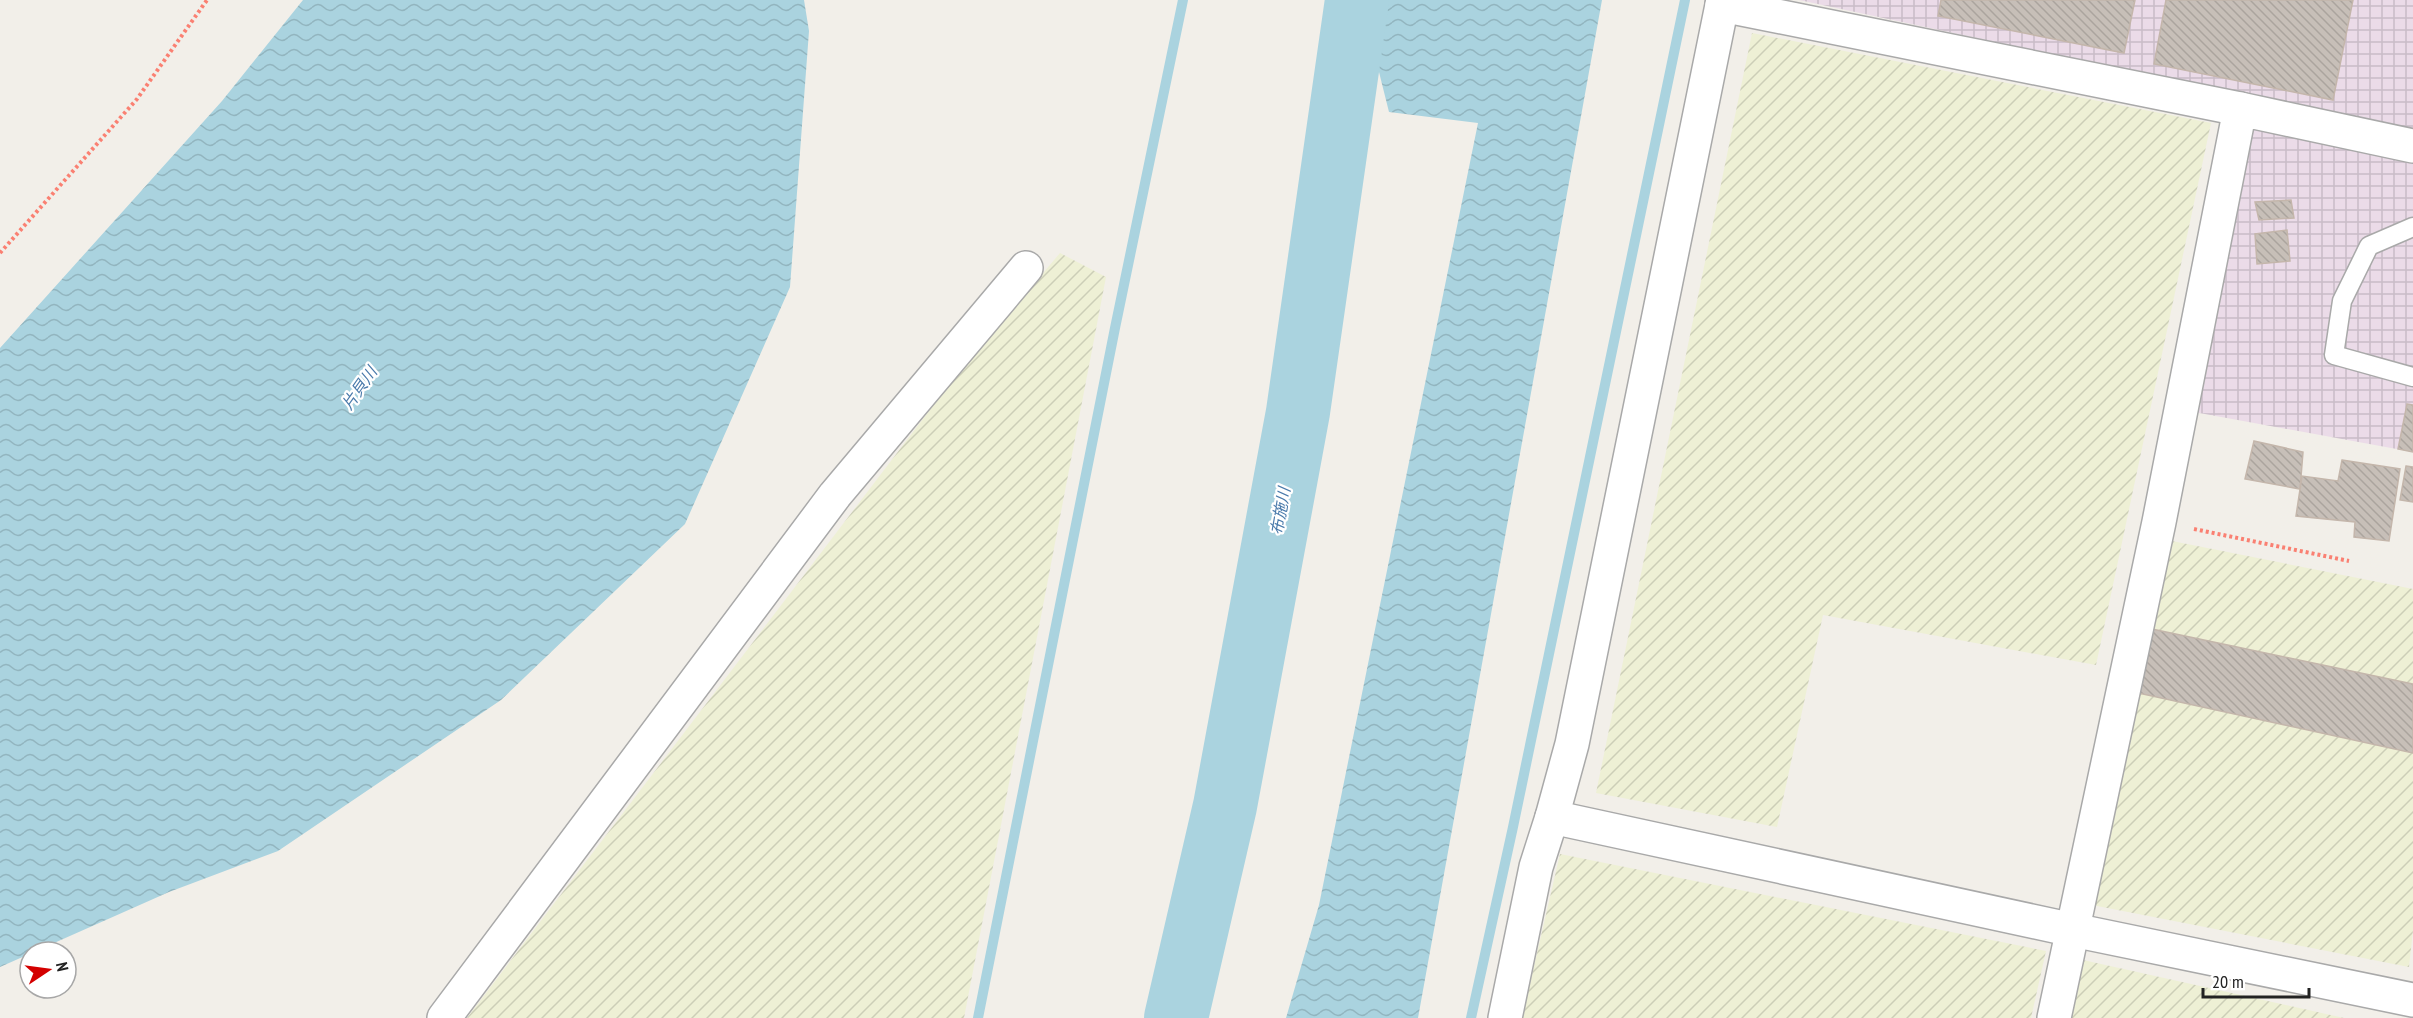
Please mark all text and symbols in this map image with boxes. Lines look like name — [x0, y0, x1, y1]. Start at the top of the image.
water label: 片貝川 — [337, 361, 382, 413]
water label: 布施川 — [1266, 484, 1294, 536]
north arrow — [18, 940, 78, 1000]
text: N — [52, 960, 73, 973]
scale bar — [2203, 961, 2310, 999]
text: 20 m — [2212, 970, 2244, 993]

